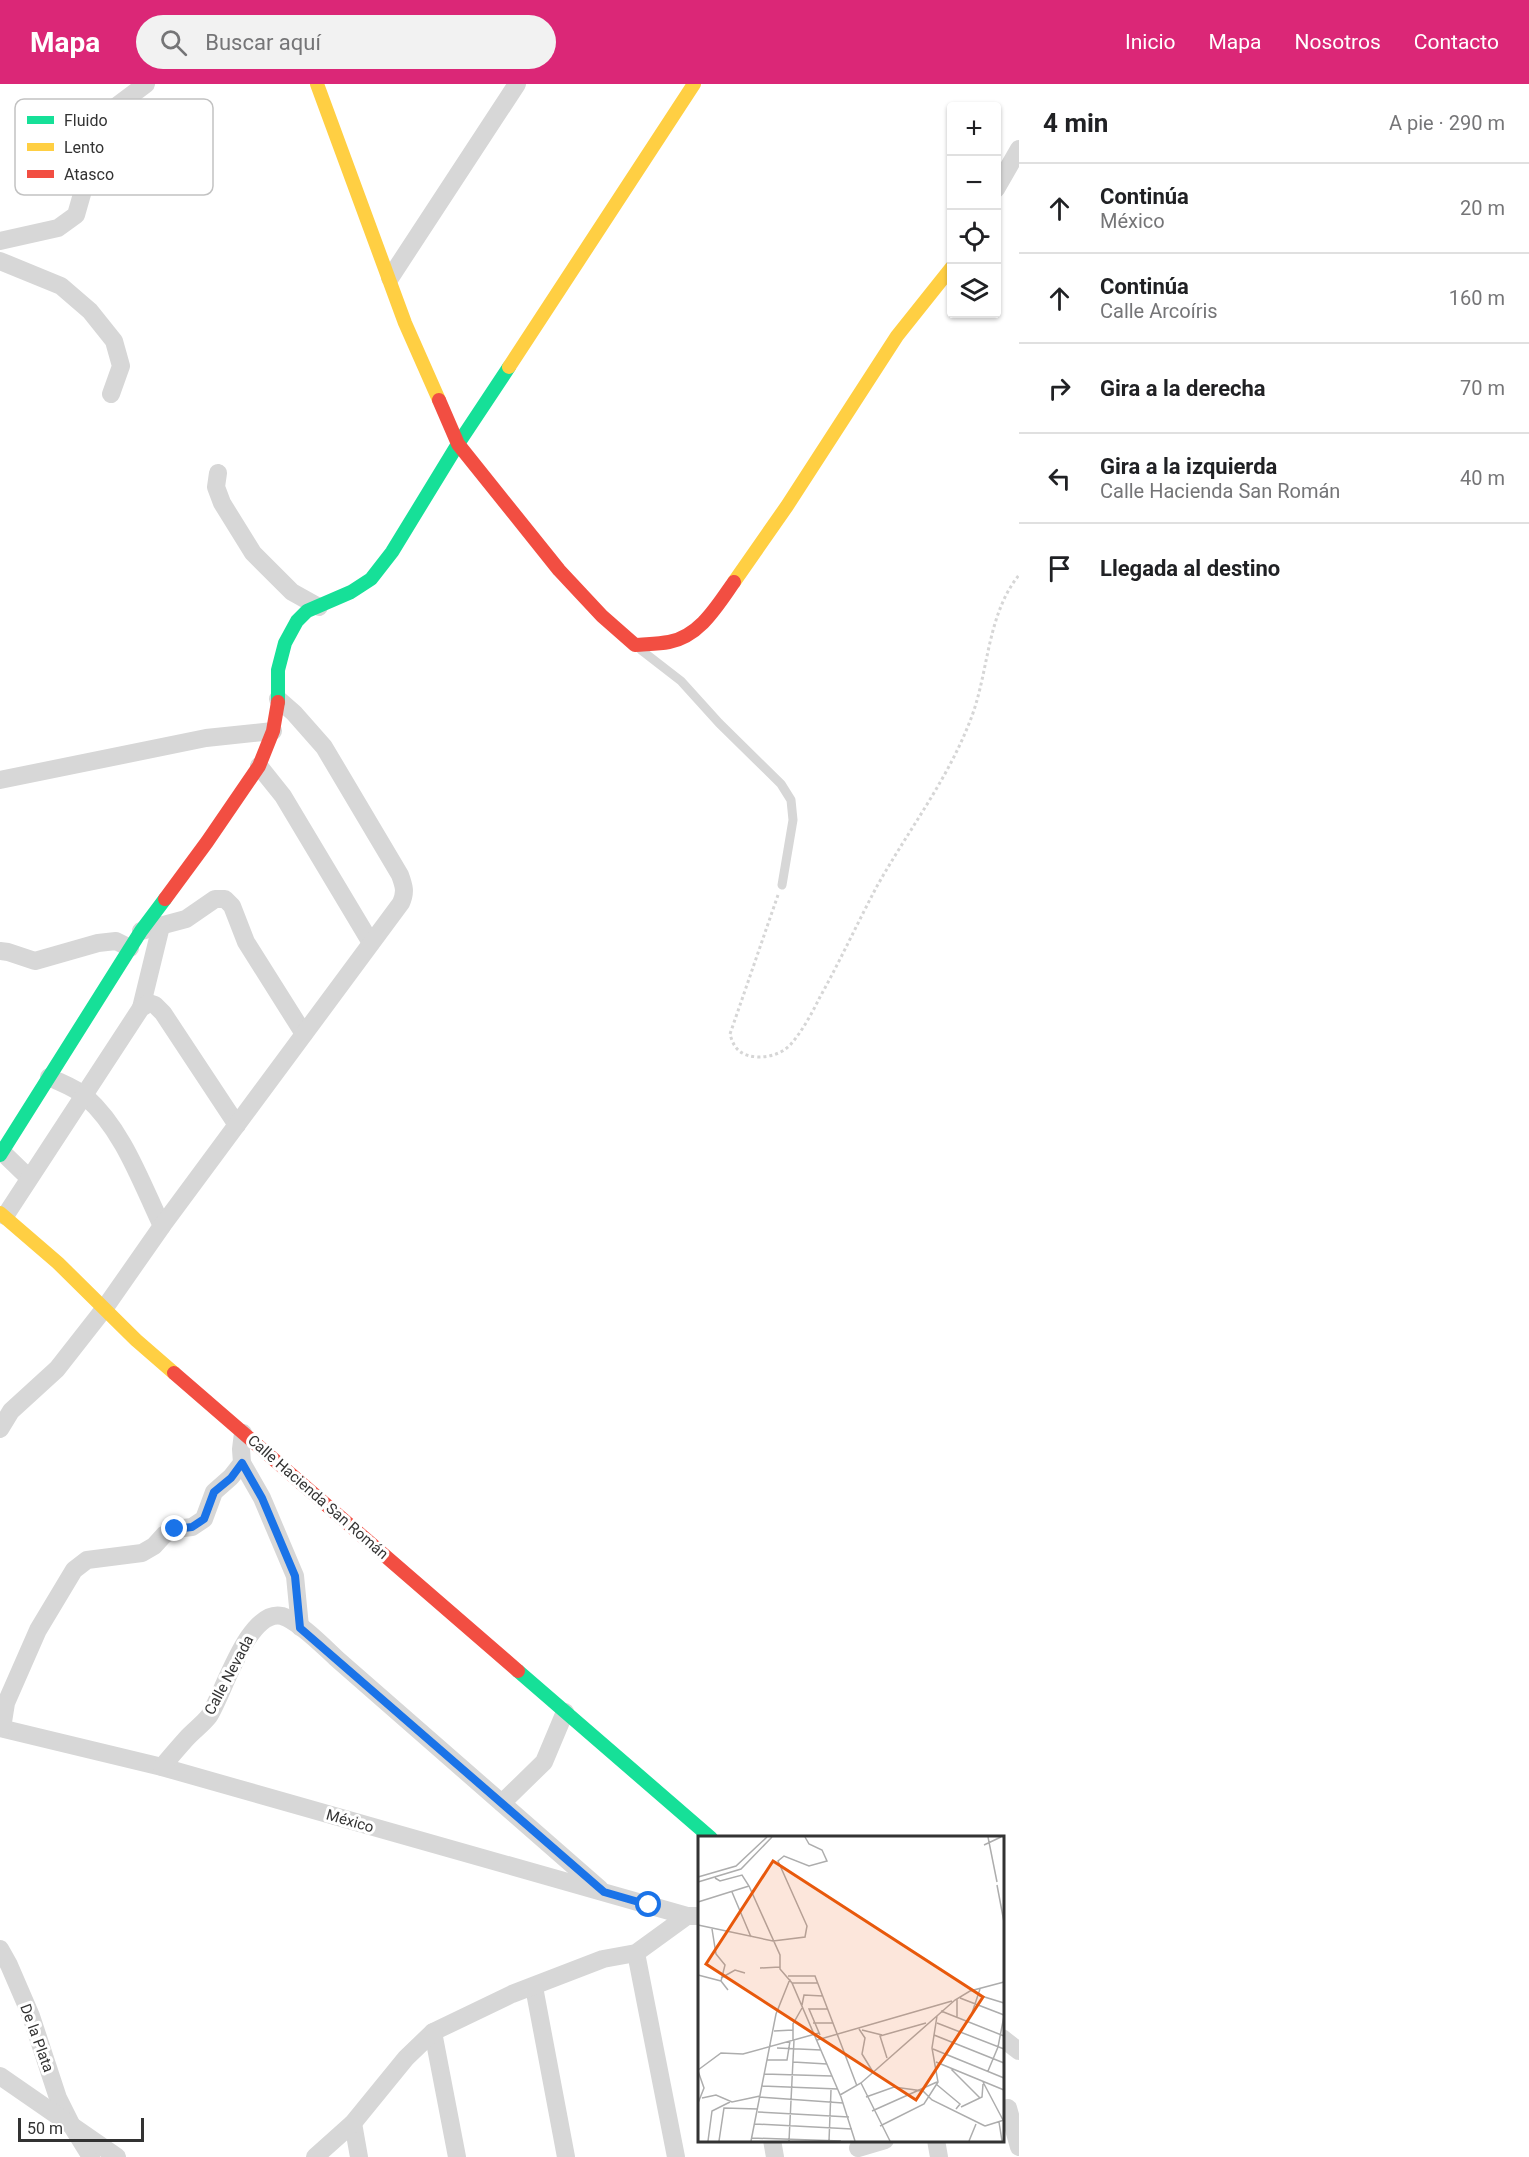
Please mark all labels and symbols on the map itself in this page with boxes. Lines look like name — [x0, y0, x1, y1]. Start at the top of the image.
legend — [15, 99, 213, 195]
text: Fluido — [64, 111, 108, 130]
text: Lento — [64, 138, 104, 157]
text: Atasco — [64, 165, 114, 184]
street label: Calle Hacienda San Román — [244, 1431, 392, 1563]
route end — [161, 1515, 187, 1541]
street label: Calle Nevada — [201, 1632, 257, 1718]
street label: México — [324, 1806, 376, 1836]
inset map — [698, 1836, 1004, 2142]
route start — [635, 1891, 661, 1917]
street label: De la Plata — [16, 2001, 58, 2075]
scale bar — [18, 2115, 144, 2142]

